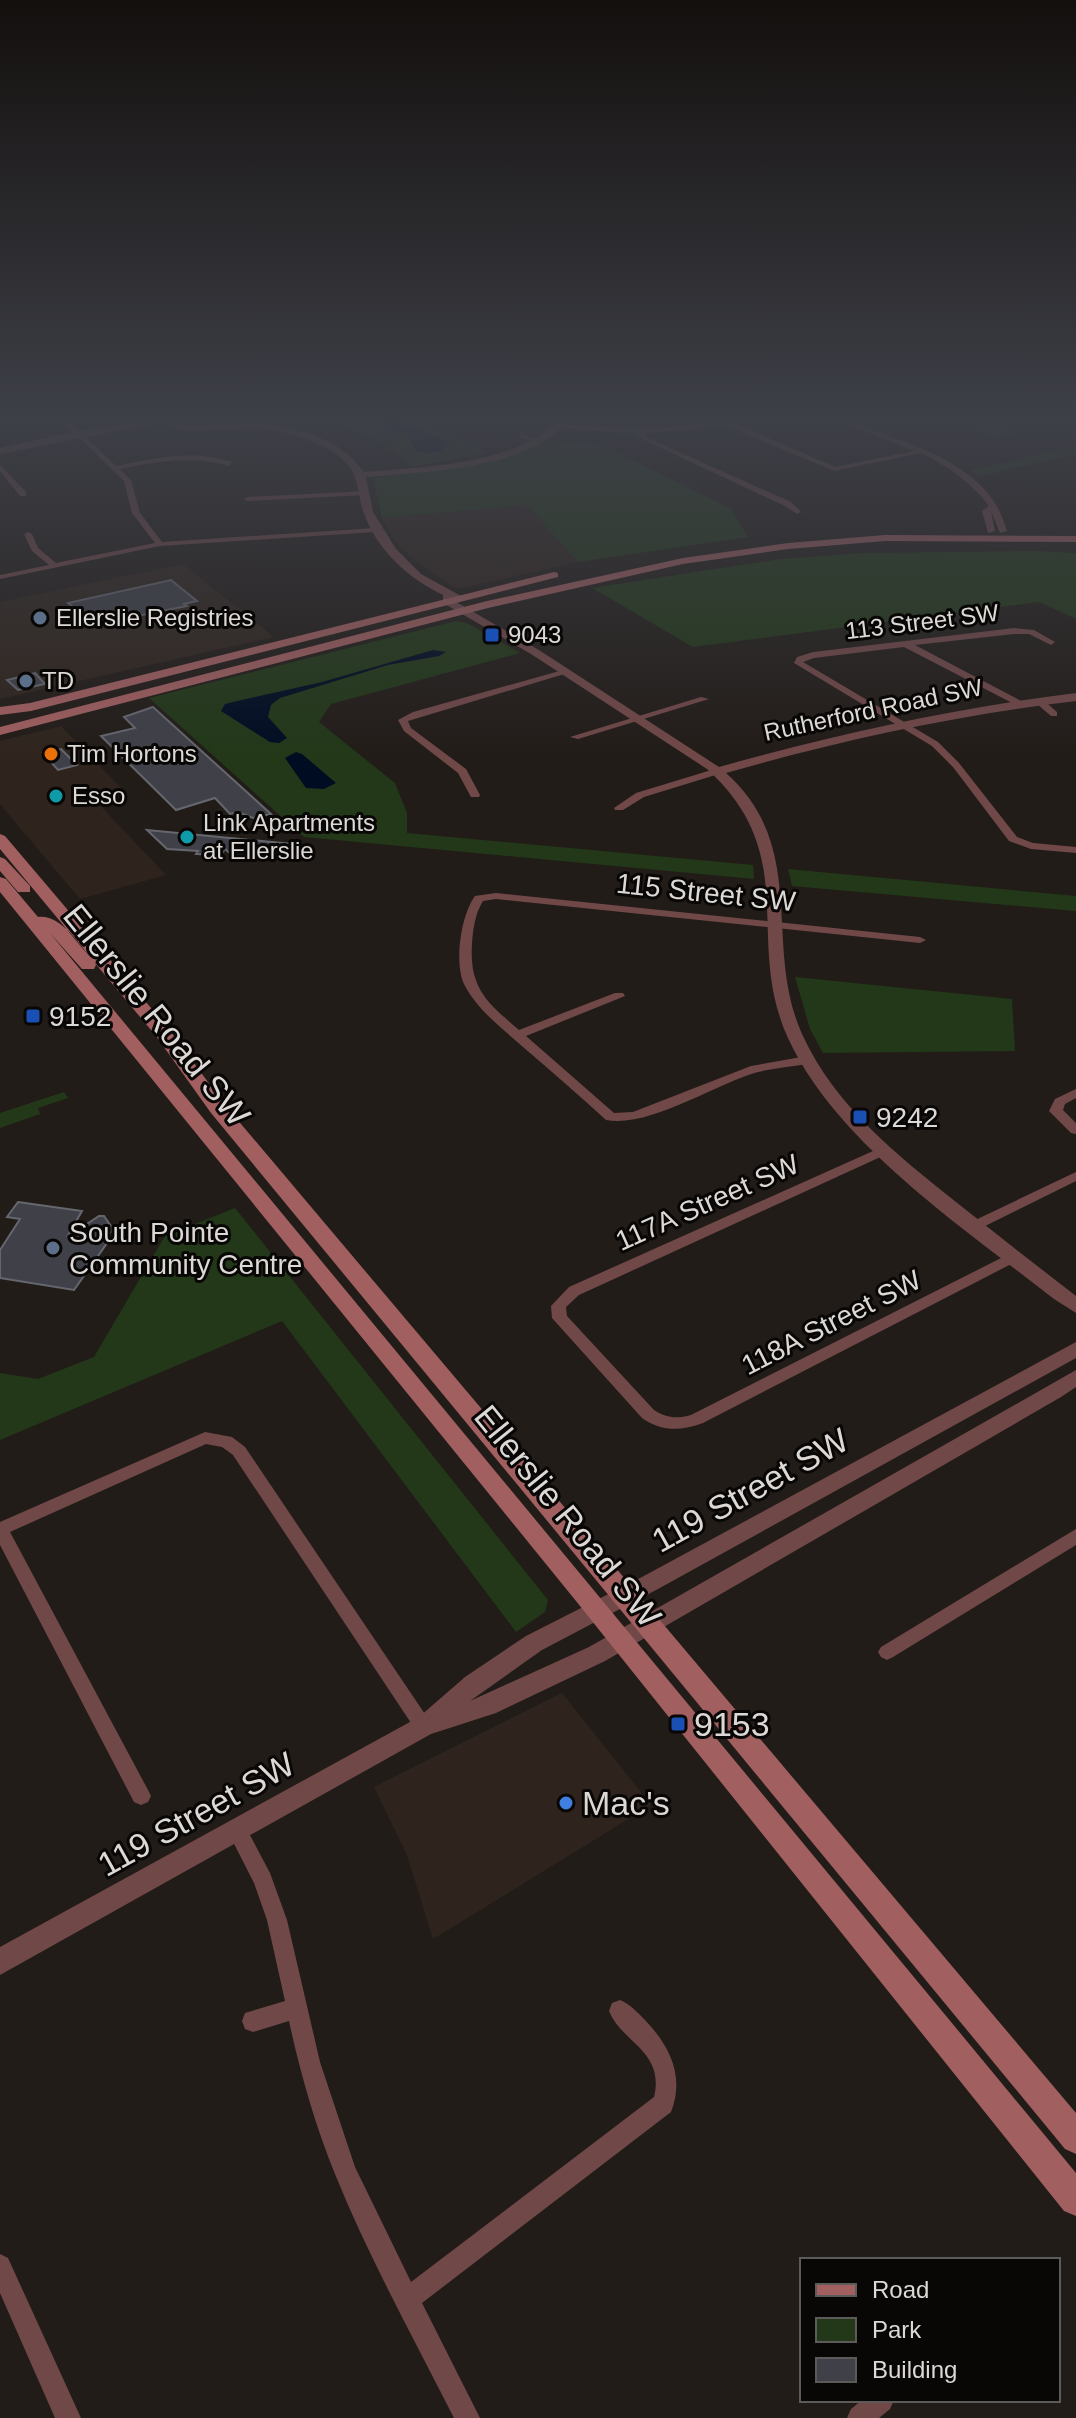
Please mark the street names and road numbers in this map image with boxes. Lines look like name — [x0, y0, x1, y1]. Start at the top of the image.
street label: 113 Street SW — [844, 599, 1000, 644]
street label: Rutherford Road SW — [761, 673, 985, 746]
street label: 115 Street SW — [615, 868, 798, 917]
street label: Ellerslie Road SW — [56, 897, 258, 1133]
street label: 117A Street SW — [611, 1148, 804, 1257]
street label: 118A Street SW — [736, 1264, 927, 1381]
street label: Ellerslie Road SW — [467, 1398, 669, 1634]
street label: 119 Street SW — [645, 1420, 855, 1560]
street label: 119 Street SW — [91, 1744, 301, 1884]

